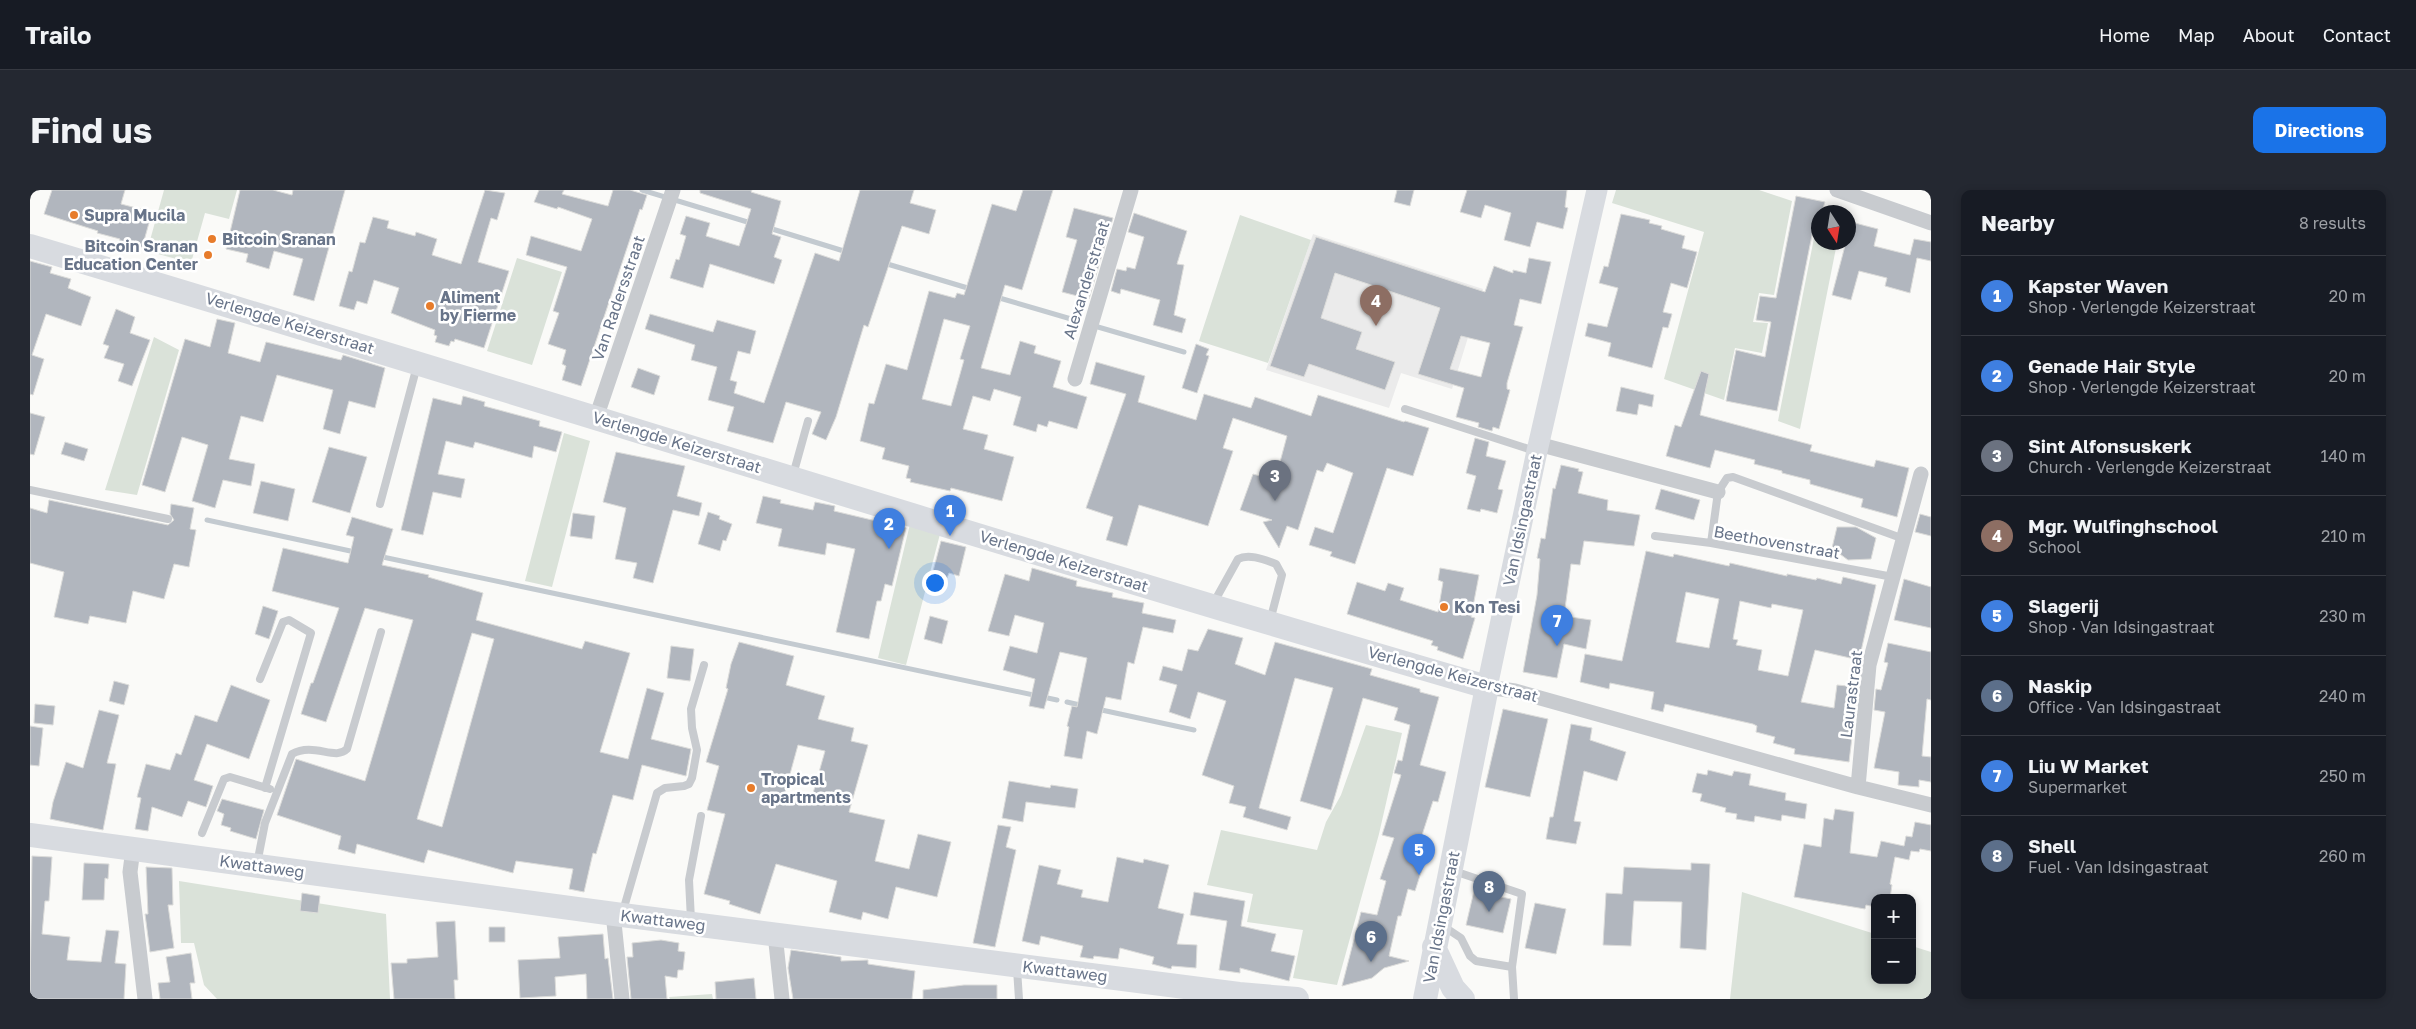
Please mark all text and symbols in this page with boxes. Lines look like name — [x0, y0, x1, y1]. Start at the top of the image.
text: Trailo — [25, 20, 91, 49]
text: Home — [2099, 24, 2150, 46]
text: Map — [2178, 24, 2215, 46]
text: About — [2243, 24, 2295, 46]
text: Contact — [2323, 24, 2391, 46]
button: Directions — [2253, 107, 2386, 153]
text: Find us — [30, 109, 152, 151]
place label: Supra Mucila — [84, 205, 185, 225]
north arrow — [1811, 205, 1856, 250]
marker: Supra Mucila — [68, 209, 80, 221]
text: Nearby — [1981, 210, 2055, 236]
text: 8 results — [2299, 213, 2366, 233]
street label: Alexanderstraat — [1059, 219, 1113, 341]
place label: Bitcoin Sranan — [222, 229, 336, 249]
marker: Bitcoin Sranan — [206, 233, 218, 245]
street label: Van Radersstraat — [587, 233, 649, 363]
place label: Bitcoin Sranan Education Center — [64, 236, 198, 274]
marker: Bitcoin Sranan Education Center — [202, 249, 214, 261]
text: Kapster Waven — [2028, 274, 2168, 297]
pin: 4 — [1360, 285, 1392, 326]
text: 1 — [1993, 286, 2001, 306]
text: 20 m — [2329, 286, 2366, 306]
place label: Aliment by Fierme — [440, 287, 516, 325]
street label: Verlengde Keizerstraat — [203, 288, 377, 358]
text: Shop · Verlengde Keizerstraat — [2028, 297, 2256, 317]
marker: Aliment by Fierme — [424, 300, 436, 312]
text: Genade Hair Style — [2028, 354, 2195, 377]
text: 2 — [1992, 366, 2002, 386]
text: 20 m — [2329, 366, 2366, 386]
text: Shop · Verlengde Keizerstraat — [2028, 377, 2256, 397]
street label: Verlengde Keizerstraat — [590, 407, 764, 477]
text: Sint Alfonsuskerk — [2028, 434, 2192, 457]
text: 3 — [1992, 446, 2002, 466]
text: 140 m — [2320, 446, 2366, 466]
street label: Van Idsingastraat — [1498, 452, 1546, 588]
text: Church · Verlengde Keizerstraat — [2028, 457, 2271, 477]
pin: 3 — [1259, 460, 1291, 501]
pin: 1 — [934, 495, 966, 536]
pin: 2 — [873, 508, 905, 549]
text: Mgr. Wulfinghschool — [2028, 514, 2218, 537]
street label: Beethovenstraat — [1712, 521, 1842, 563]
street label: Verlengde Keizerstraat — [977, 526, 1151, 596]
text: 4 — [1992, 526, 2002, 546]
text: 210 m — [2321, 526, 2366, 546]
text: School — [2028, 537, 2081, 557]
your location — [922, 570, 948, 596]
text: Slagerij — [2028, 594, 2099, 617]
place label: Kon Tesi — [1454, 597, 1520, 617]
marker: Kon Tesi — [1438, 601, 1450, 613]
pin: 7 — [1541, 605, 1573, 646]
text: 5 — [1992, 606, 2002, 626]
text: 230 m — [2319, 606, 2366, 626]
text: Shop · Van Idsingastraat — [2028, 617, 2215, 637]
street label: Verlengde Keizerstraat — [1366, 642, 1540, 706]
street label: Laurastraat — [1836, 649, 1866, 739]
text: Naskip — [2028, 674, 2092, 697]
text: 6 — [1992, 686, 2002, 706]
text: 240 m — [2319, 686, 2366, 706]
text: Office · Van Idsingastraat — [2028, 697, 2221, 717]
text: Liu W Market — [2028, 754, 2149, 777]
text: 7 — [1993, 766, 2001, 786]
text: 250 m — [2319, 766, 2366, 786]
place label: Tropical apartments — [761, 769, 851, 807]
text: Supermarket — [2028, 777, 2127, 797]
marker: Tropical apartments — [745, 782, 757, 794]
pin: 5 — [1403, 834, 1435, 875]
text: Shell — [2028, 834, 2076, 857]
text: 8 — [1992, 846, 2002, 866]
text: 260 m — [2319, 846, 2366, 866]
street label: Van Idsingastraat — [1418, 849, 1464, 985]
street label: Kwattaweg — [218, 850, 306, 882]
text: Fuel · Van Idsingastraat — [2028, 857, 2209, 877]
pin: 8 — [1473, 871, 1505, 912]
map controls — [1871, 894, 1916, 984]
button: + — [1871, 894, 1916, 939]
street label: Kwattaweg — [619, 905, 707, 935]
pin: 6 — [1355, 921, 1387, 962]
button: − — [1871, 939, 1916, 984]
street label: Kwattaweg — [1021, 956, 1109, 986]

